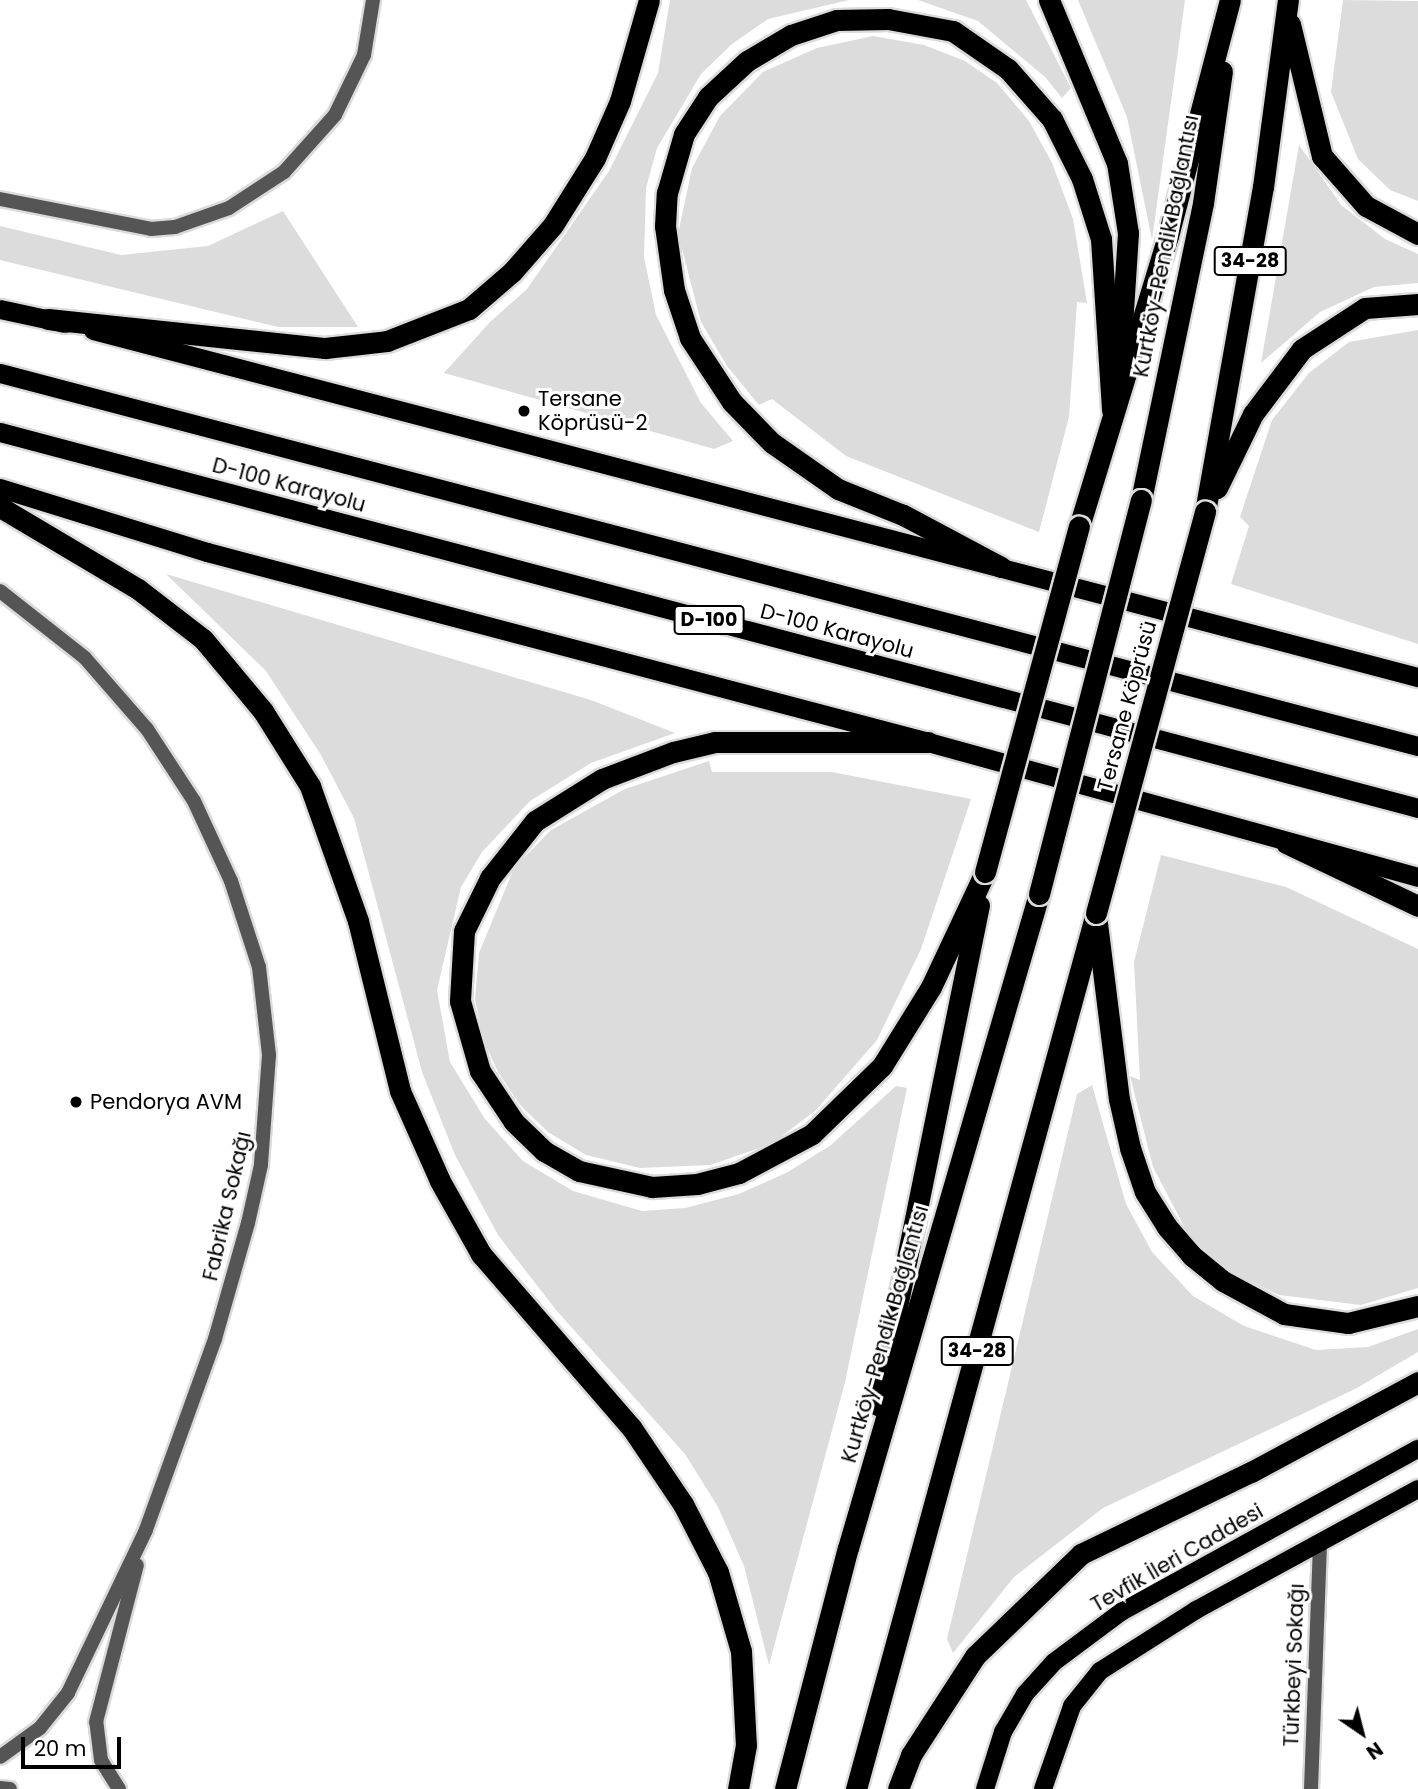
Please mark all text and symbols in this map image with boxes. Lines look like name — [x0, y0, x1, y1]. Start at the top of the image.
street label: Kurtköy-Pendik Bağlantısı — [1128, 113, 1204, 379]
road number: 34-28 — [1213, 246, 1287, 276]
place label: Tersane Köprüsü-2 — [538, 386, 648, 436]
marker: Tersane Köprüsü-2 — [516, 403, 532, 419]
street label: D-100 Karayolu — [210, 452, 368, 518]
street label: D-100 Karayolu — [758, 598, 916, 664]
road number: D-100 — [672, 604, 746, 636]
street label: Tersane Köprüsü — [1092, 618, 1162, 794]
place label: Pendorya AVM — [90, 1089, 242, 1115]
marker: Pendorya AVM — [68, 1094, 84, 1110]
street label: Fabrika Sokağı — [198, 1129, 256, 1283]
street label: Kurtköy-Pendik Bağlantısı — [836, 1202, 934, 1466]
road number: 34-28 — [940, 1336, 1014, 1366]
street label: Tevfik İleri Caddesi — [1086, 1498, 1268, 1618]
street label: Türkbeyi Sokağı — [1279, 1583, 1309, 1747]
north arrow — [1327, 1698, 1397, 1768]
scale bar — [24, 1722, 124, 1766]
text: 20 m — [34, 1734, 87, 1763]
text: N — [1361, 1735, 1388, 1766]

